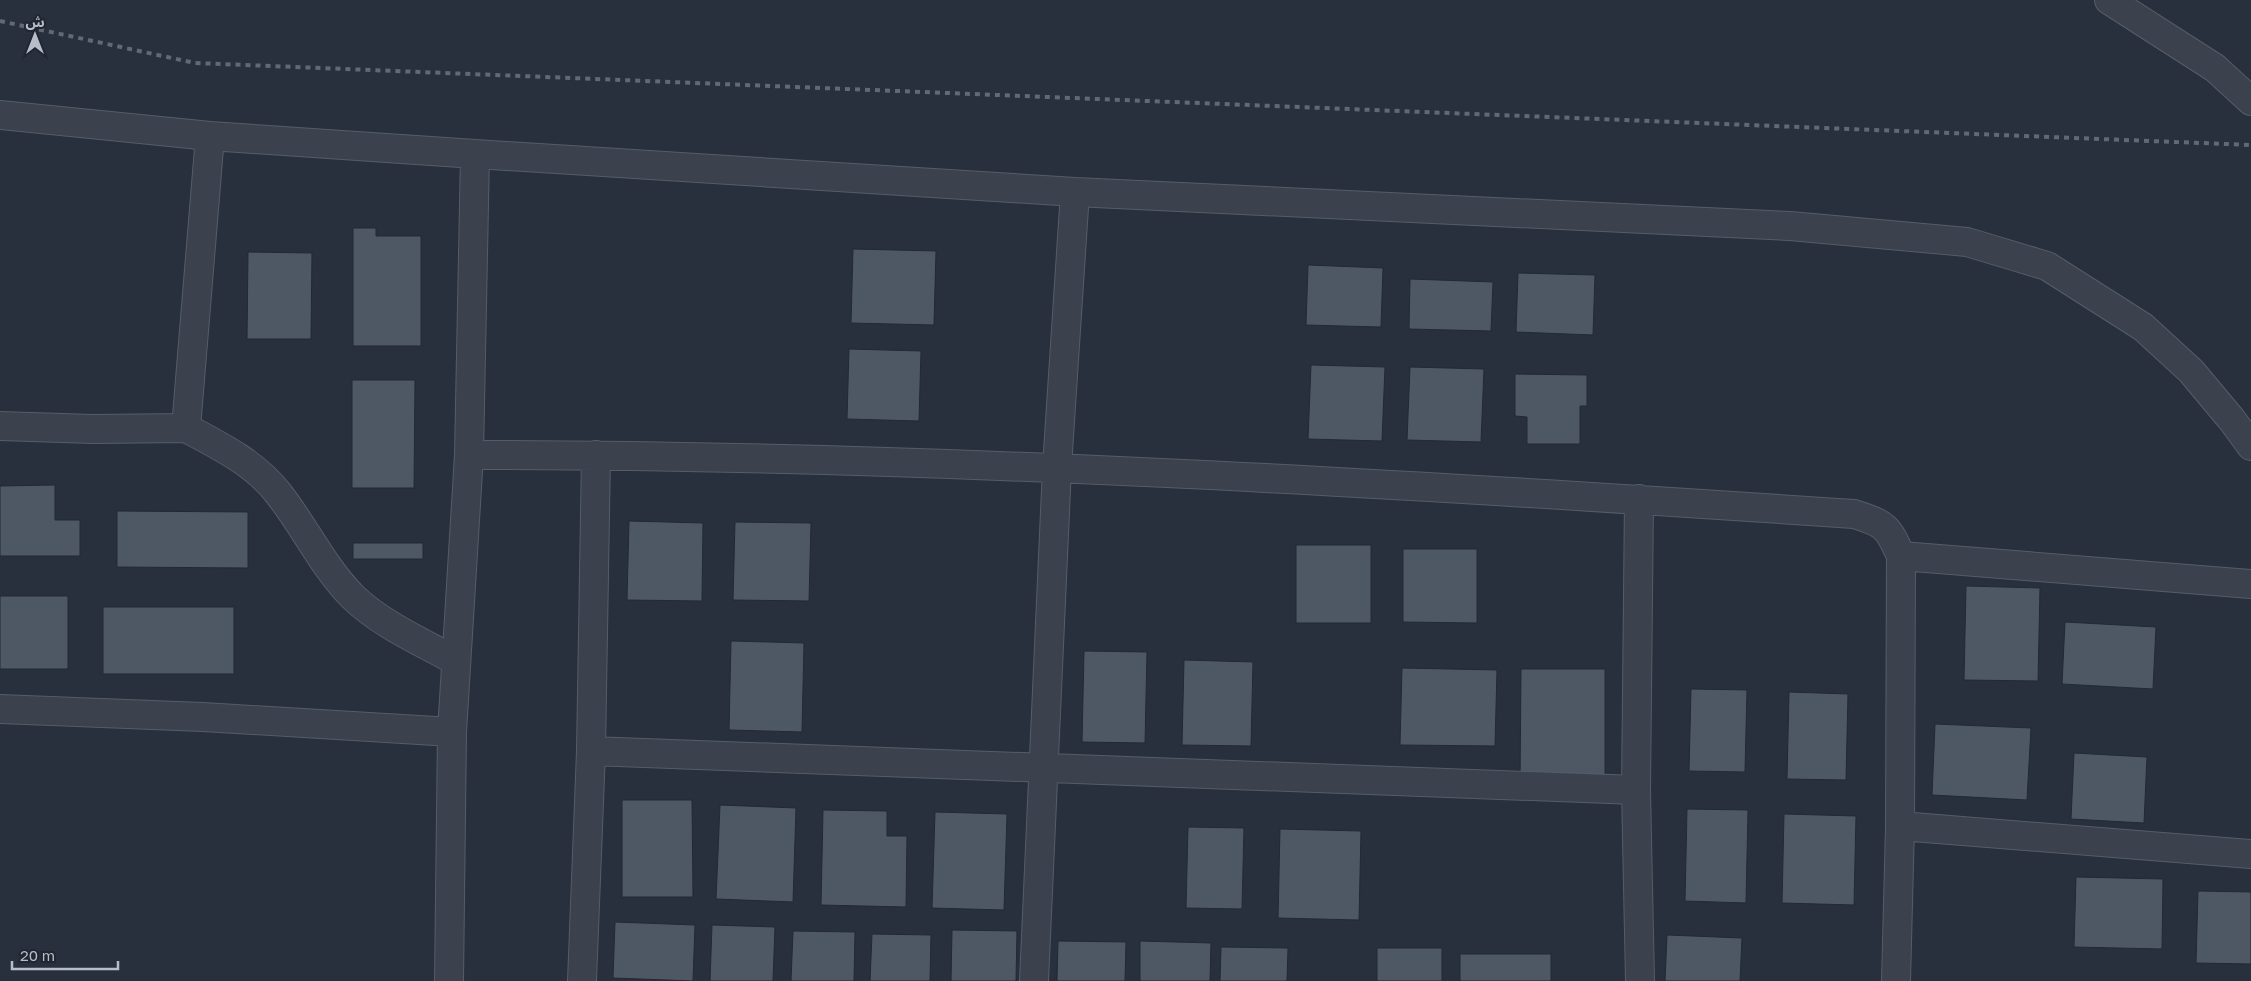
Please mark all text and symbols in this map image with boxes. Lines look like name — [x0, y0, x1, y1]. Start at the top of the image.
north arrow — [10, 10, 60, 60]
text: ش — [25, 13, 45, 30]
scale bar — [12, 938, 119, 970]
text: 20 m — [20, 946, 55, 964]

